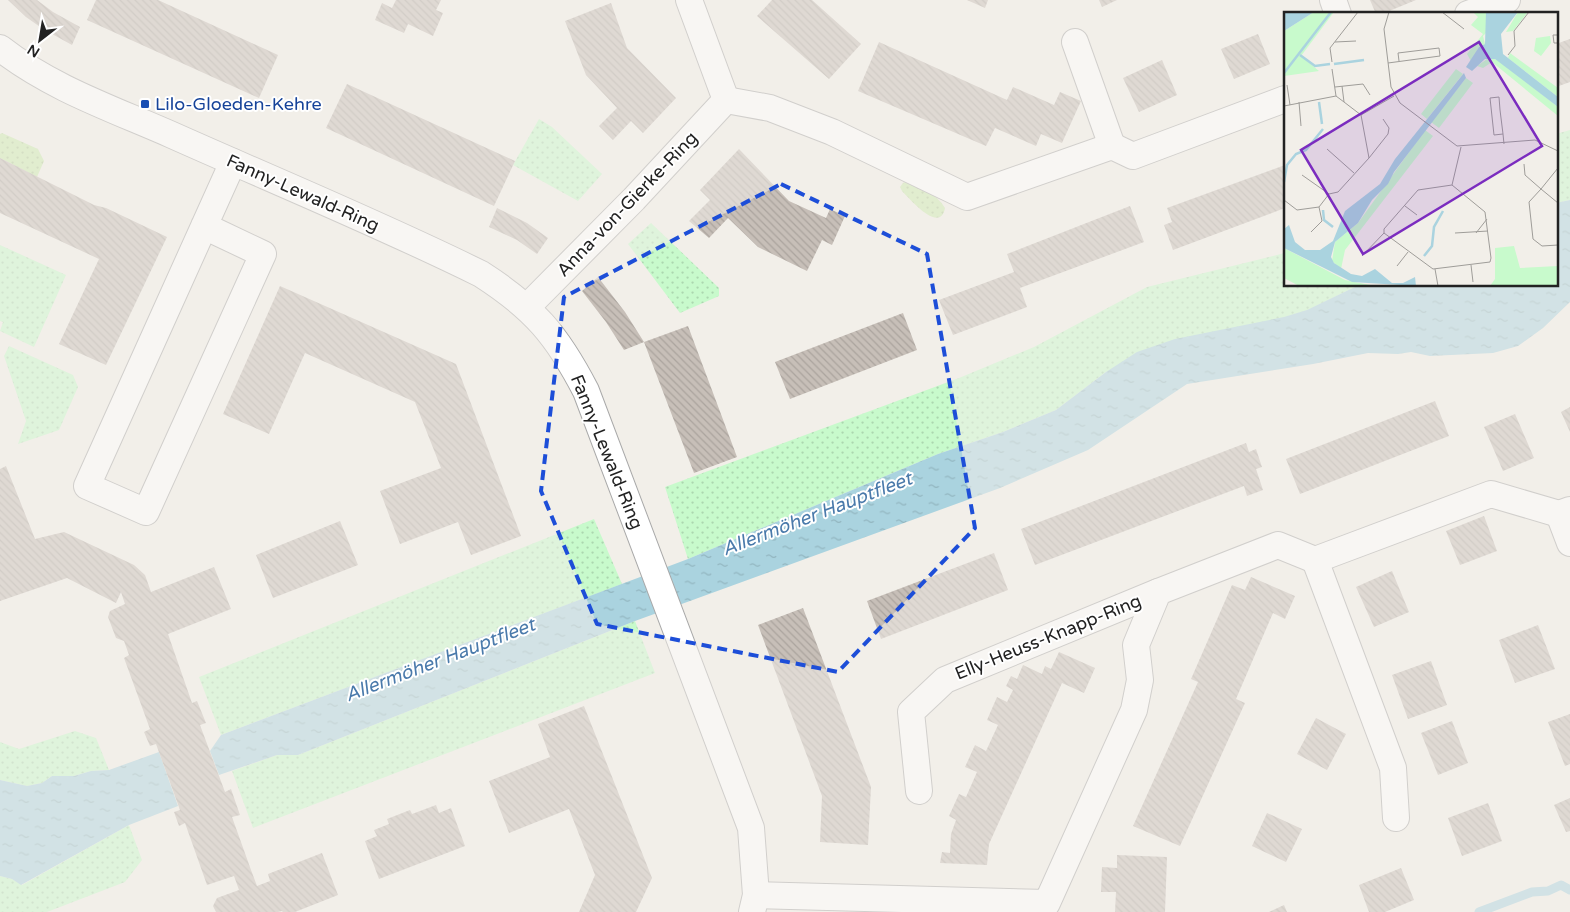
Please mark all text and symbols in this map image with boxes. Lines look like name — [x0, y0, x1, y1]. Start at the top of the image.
inset map — [1284, 12, 1558, 286]
north arrow — [15, 15, 65, 65]
text: N — [24, 41, 43, 61]
place label: Lilo-Gloeden-Kehre — [155, 93, 322, 115]
marker: Lilo-Gloeden-Kehre — [139, 98, 151, 110]
street label: Anna-von-Gierke-Ring — [552, 127, 702, 281]
street label: Fanny-Lewald-Ring — [223, 149, 383, 237]
street label: Fanny-Lewald-Ring — [566, 371, 648, 533]
water label: Allermöher Hauptfleet — [719, 467, 918, 560]
street label: Elly-Heuss-Knapp-Ring — [952, 589, 1144, 685]
water label: Allermöher Hauptfleet — [342, 613, 541, 706]

